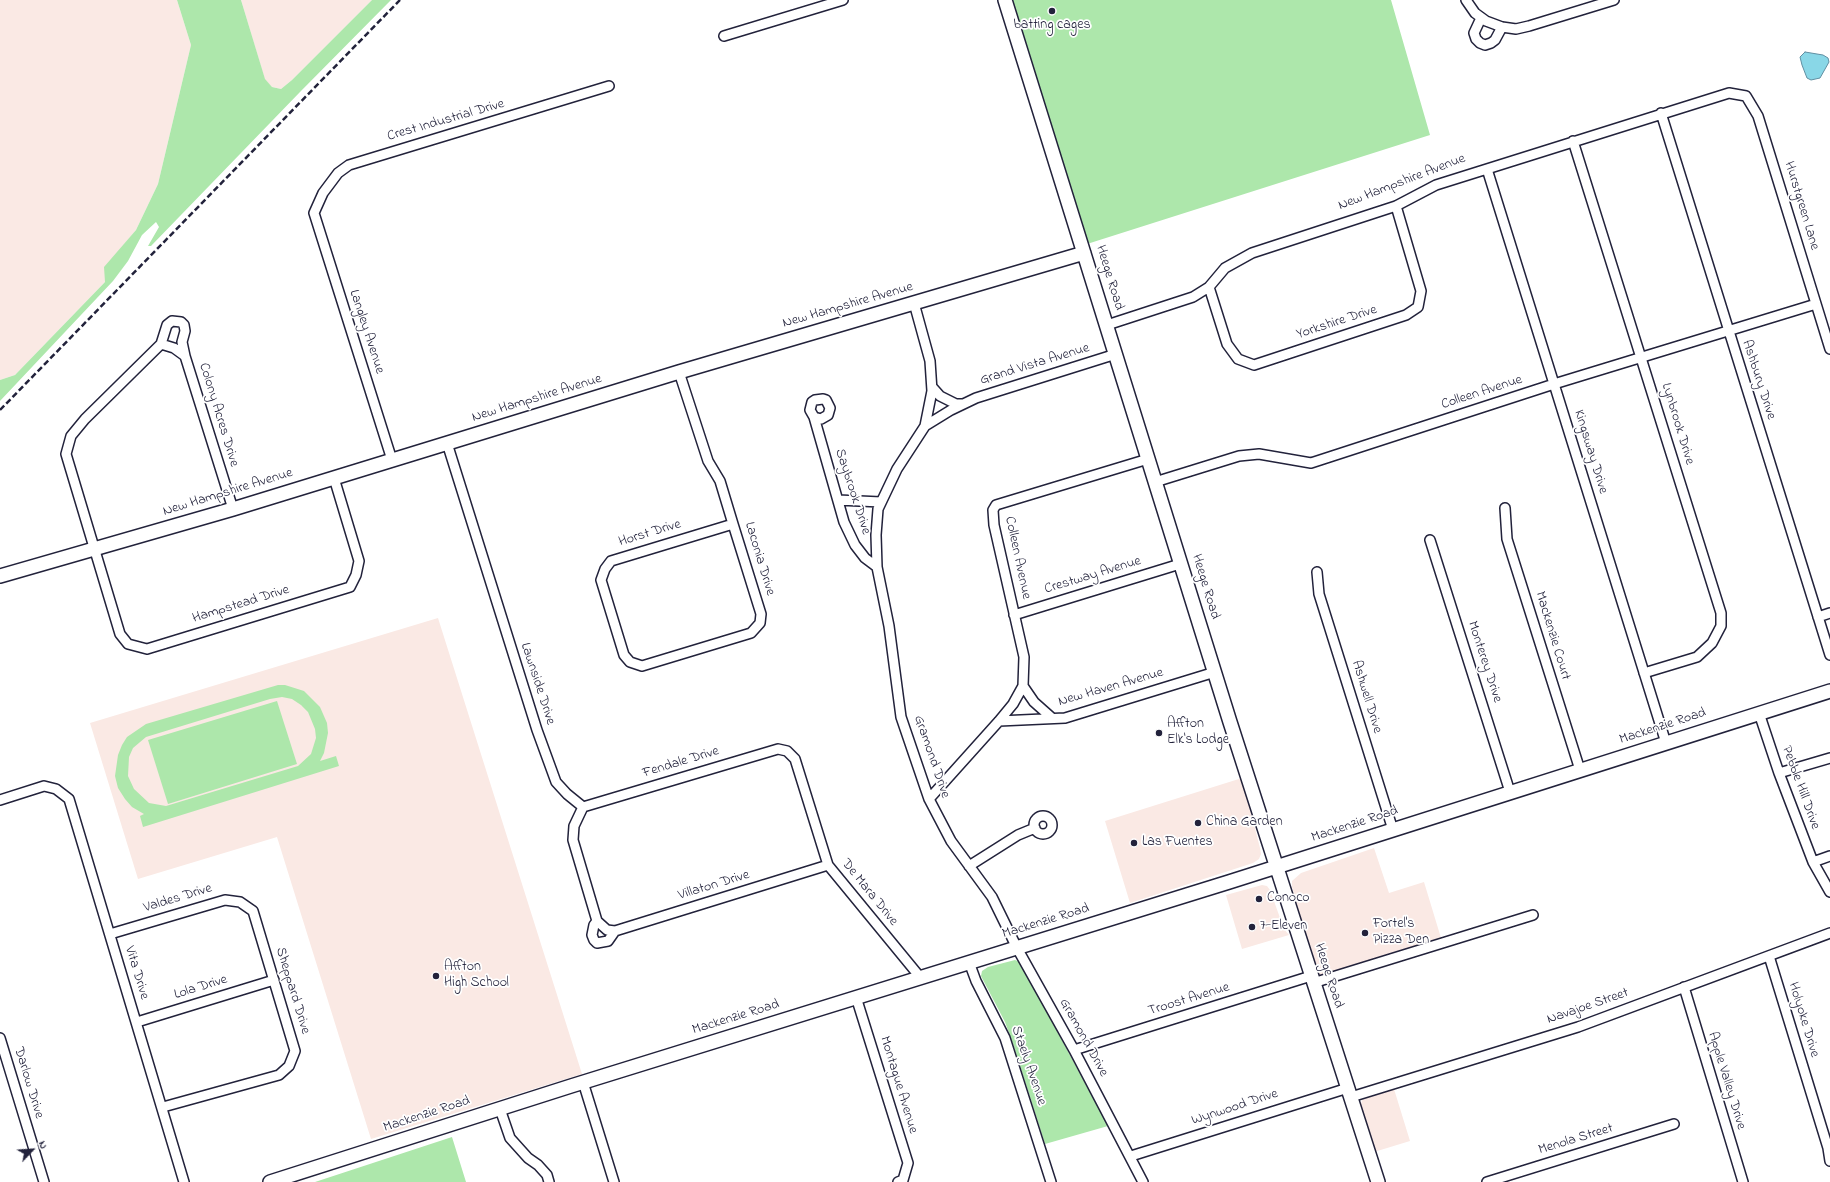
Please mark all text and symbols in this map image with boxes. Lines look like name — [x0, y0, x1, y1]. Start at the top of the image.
marker: batting cages — [1047, 6, 1057, 16]
place label: batting cages — [1013, 18, 1091, 34]
street label: Crest Industrial Drive — [386, 96, 506, 146]
street label: New Hampshire Avenue — [1336, 151, 1468, 215]
street label: Hurstgreen Lane — [1780, 160, 1822, 252]
street label: Heege Road — [1091, 243, 1127, 313]
street label: New Hampshire Avenue — [781, 279, 915, 333]
street label: Langley Avenue — [345, 288, 387, 376]
street label: Yorkshire Drive — [1295, 302, 1379, 344]
street label: Ashbury Drive — [1737, 338, 1779, 422]
street label: Grand Vista Avenue — [978, 340, 1092, 390]
street label: Colony Acres Drive — [194, 361, 242, 469]
street label: New Hampshire Avenue — [470, 371, 604, 427]
street label: Colleen Avenue — [1439, 372, 1525, 414]
street label: Lynbrook Drive — [1657, 381, 1697, 467]
street label: Kingsway Drive — [1569, 408, 1611, 496]
street label: Saybrook Drive — [830, 447, 874, 537]
street label: New Hampshire Avenue — [161, 465, 295, 521]
street label: Colleen Avenue — [1000, 515, 1034, 601]
street label: Horst Drive — [617, 517, 683, 551]
street label: Laconia Drive — [740, 520, 778, 598]
street label: Heege Road — [1187, 552, 1223, 622]
street label: Crestway Avenue — [1043, 553, 1143, 599]
street label: Hampstead Drive — [191, 582, 291, 628]
street label: Mackenzie Court — [1531, 590, 1573, 682]
street label: Monterey Drive — [1463, 619, 1505, 705]
street label: Lawnside Drive — [516, 641, 558, 727]
street label: Ashwell Drive — [1347, 659, 1385, 735]
street label: New Haven Avenue — [1057, 665, 1165, 711]
street label: Mackenzie Road — [1618, 705, 1708, 749]
street label: Gramond Drive — [909, 713, 953, 801]
place label: Affton Elk's Lodge — [1167, 717, 1229, 750]
marker: Affton Elk's Lodge — [1154, 728, 1164, 738]
street label: Fendale Drive — [641, 743, 721, 783]
street label: Pebble Hill Drive — [1777, 744, 1823, 832]
street label: Mackenzie Road — [1310, 803, 1400, 847]
place label: China Garden — [1206, 815, 1283, 831]
marker: China Garden — [1193, 818, 1203, 828]
place label: Las Fuentes — [1142, 835, 1213, 851]
marker: Las Fuentes — [1129, 838, 1139, 848]
street label: De Mara Drive — [837, 856, 901, 930]
street label: Villaton Drive — [676, 867, 752, 905]
street label: Valdes Drive — [142, 881, 214, 917]
place label: Conoco — [1267, 891, 1310, 907]
marker: Conoco — [1254, 894, 1264, 904]
street label: Mackenzie Road — [1000, 901, 1092, 943]
place label: Fortel's Pizza Den — [1373, 917, 1429, 950]
place label: 7-Eleven — [1260, 919, 1307, 935]
marker: 7-Eleven — [1247, 922, 1257, 932]
marker: Fortel's Pizza Den — [1360, 928, 1370, 938]
street label: Heege Road — [1310, 941, 1346, 1011]
street label: Vita Drive — [120, 944, 152, 1002]
street label: Sheppard Drive — [271, 946, 313, 1036]
place label: Affton High School — [444, 960, 509, 992]
marker: Affton High School — [431, 971, 441, 981]
street label: Lola Drive — [172, 972, 230, 1004]
street label: Troost Avenue — [1146, 980, 1232, 1020]
street label: Holyoke Drive — [1784, 980, 1822, 1060]
street label: Navajoe Street — [1545, 985, 1631, 1029]
street label: Gramond Drive — [1055, 996, 1111, 1080]
street label: Mackenzie Road — [690, 997, 782, 1039]
street label: Staely Avenue — [1007, 1024, 1049, 1108]
street label: Apple Valley Drive — [1703, 1030, 1749, 1132]
street label: Montague Avenue — [875, 1034, 921, 1136]
street label: Darlow Drive — [9, 1045, 47, 1121]
street label: Wynwood Drive — [1190, 1086, 1280, 1130]
street label: Mackenzie Road — [382, 1093, 472, 1137]
street label: Menola Street — [1537, 1121, 1615, 1159]
north arrow — [12, 1130, 52, 1170]
text: N — [34, 1138, 52, 1152]

